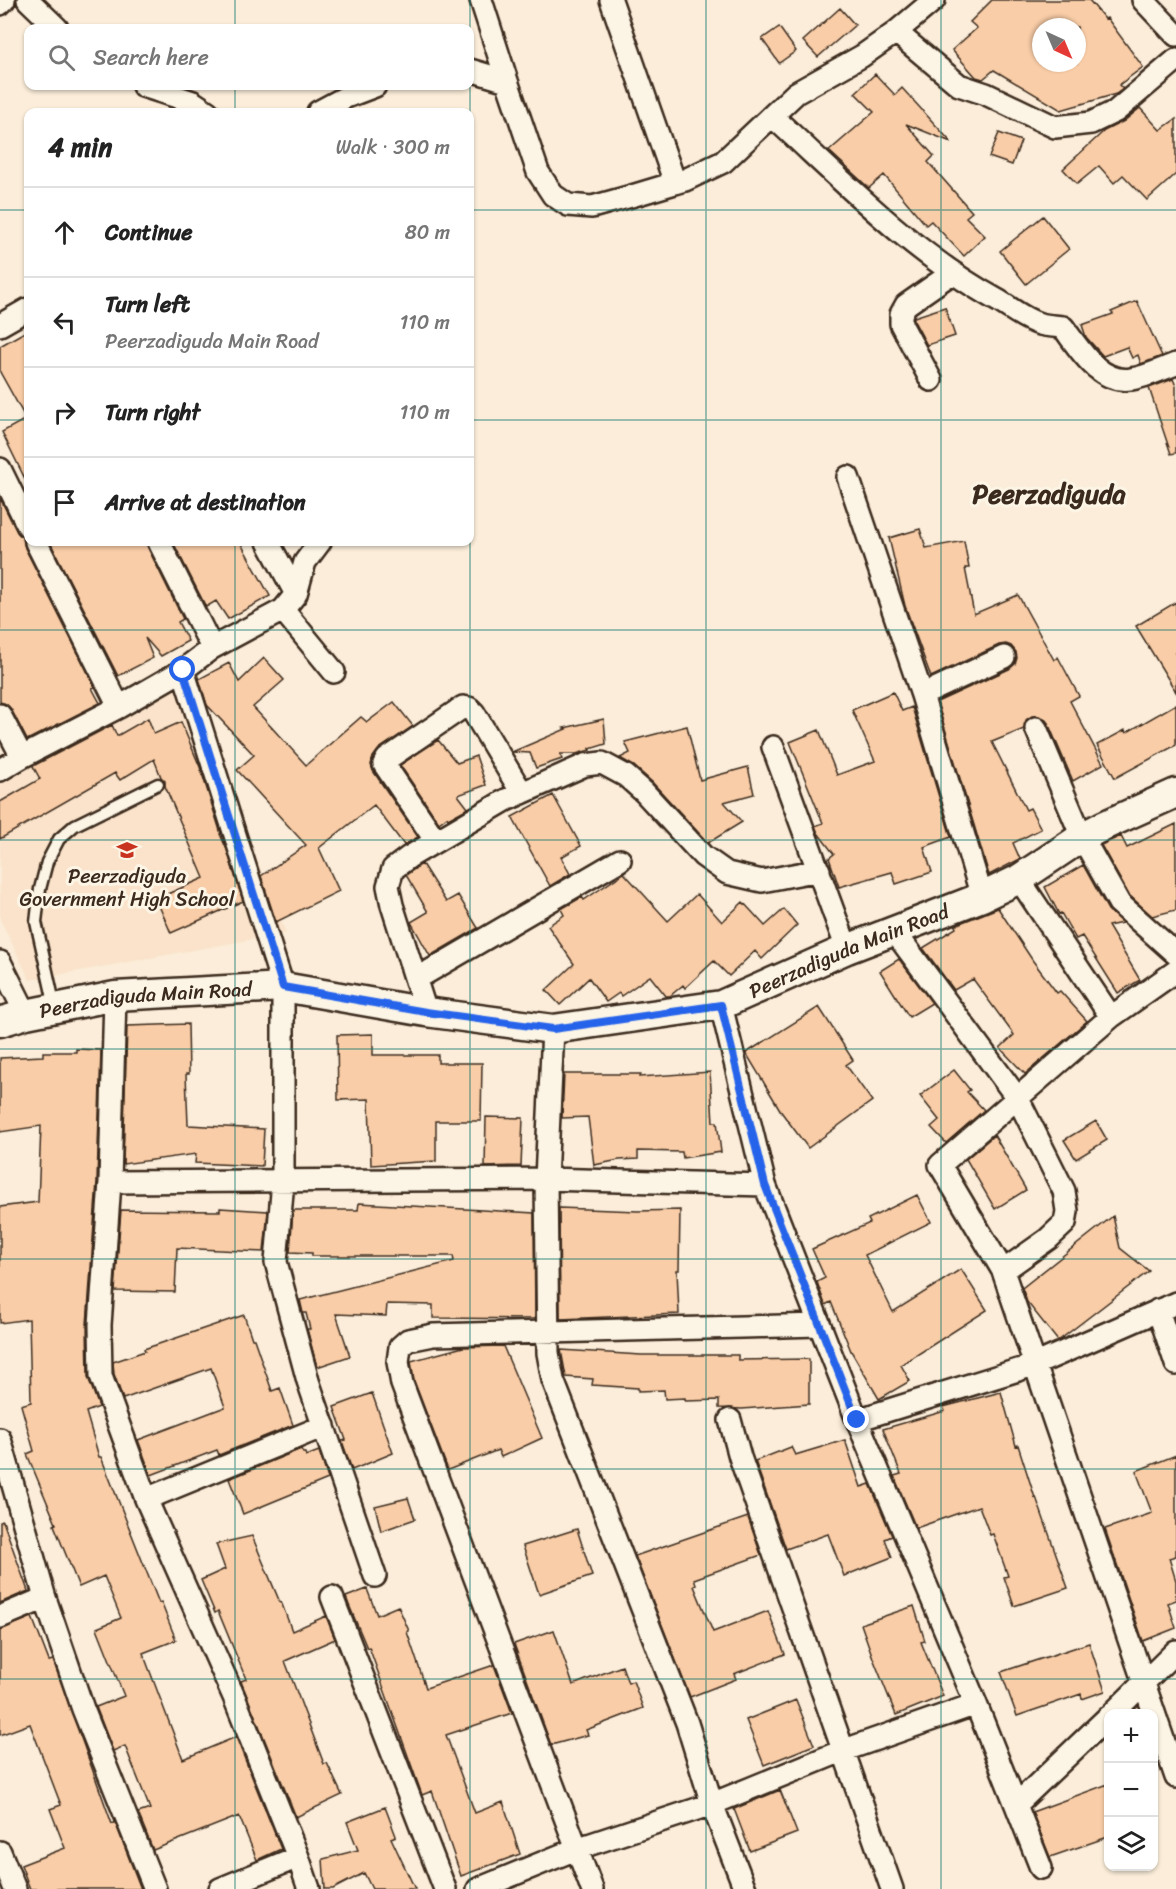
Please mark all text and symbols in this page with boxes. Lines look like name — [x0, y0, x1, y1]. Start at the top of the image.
north arrow — [1032, 18, 1086, 72]
search box — [24, 24, 474, 90]
text: Search here — [93, 38, 209, 77]
icon: search — [45, 41, 78, 74]
text: 4 min — [48, 124, 112, 170]
text: Walk · 300 m — [336, 130, 450, 165]
text: Continue — [105, 213, 193, 252]
text: 80 m — [405, 215, 450, 250]
icon: ahead — [48, 216, 81, 249]
text: Turn left — [105, 285, 190, 324]
text: 110 m — [400, 305, 450, 340]
icon: left — [48, 306, 81, 339]
text: Peerzadiguda Main Road — [105, 324, 319, 359]
text: Turn right — [105, 393, 200, 432]
text: 110 m — [400, 395, 450, 430]
icon: right — [48, 396, 81, 429]
district label: Peerzadiguda — [972, 471, 1127, 517]
text: Arrive at destination — [105, 483, 306, 522]
icon: arrive — [48, 486, 81, 519]
route start — [169, 656, 195, 682]
school or university icon: Peerzadiguda Government High School — [115, 838, 139, 862]
place label: Peerzadiguda Government High School — [20, 859, 236, 917]
street label: Peerzadiguda Main Road — [743, 894, 955, 1009]
street label: Peerzadiguda Main Road — [36, 972, 254, 1029]
route end — [843, 1406, 869, 1432]
map controls — [1104, 1709, 1158, 1871]
button: + — [1104, 1709, 1158, 1763]
button: − — [1104, 1763, 1158, 1817]
button: layers — [1104, 1817, 1158, 1871]

